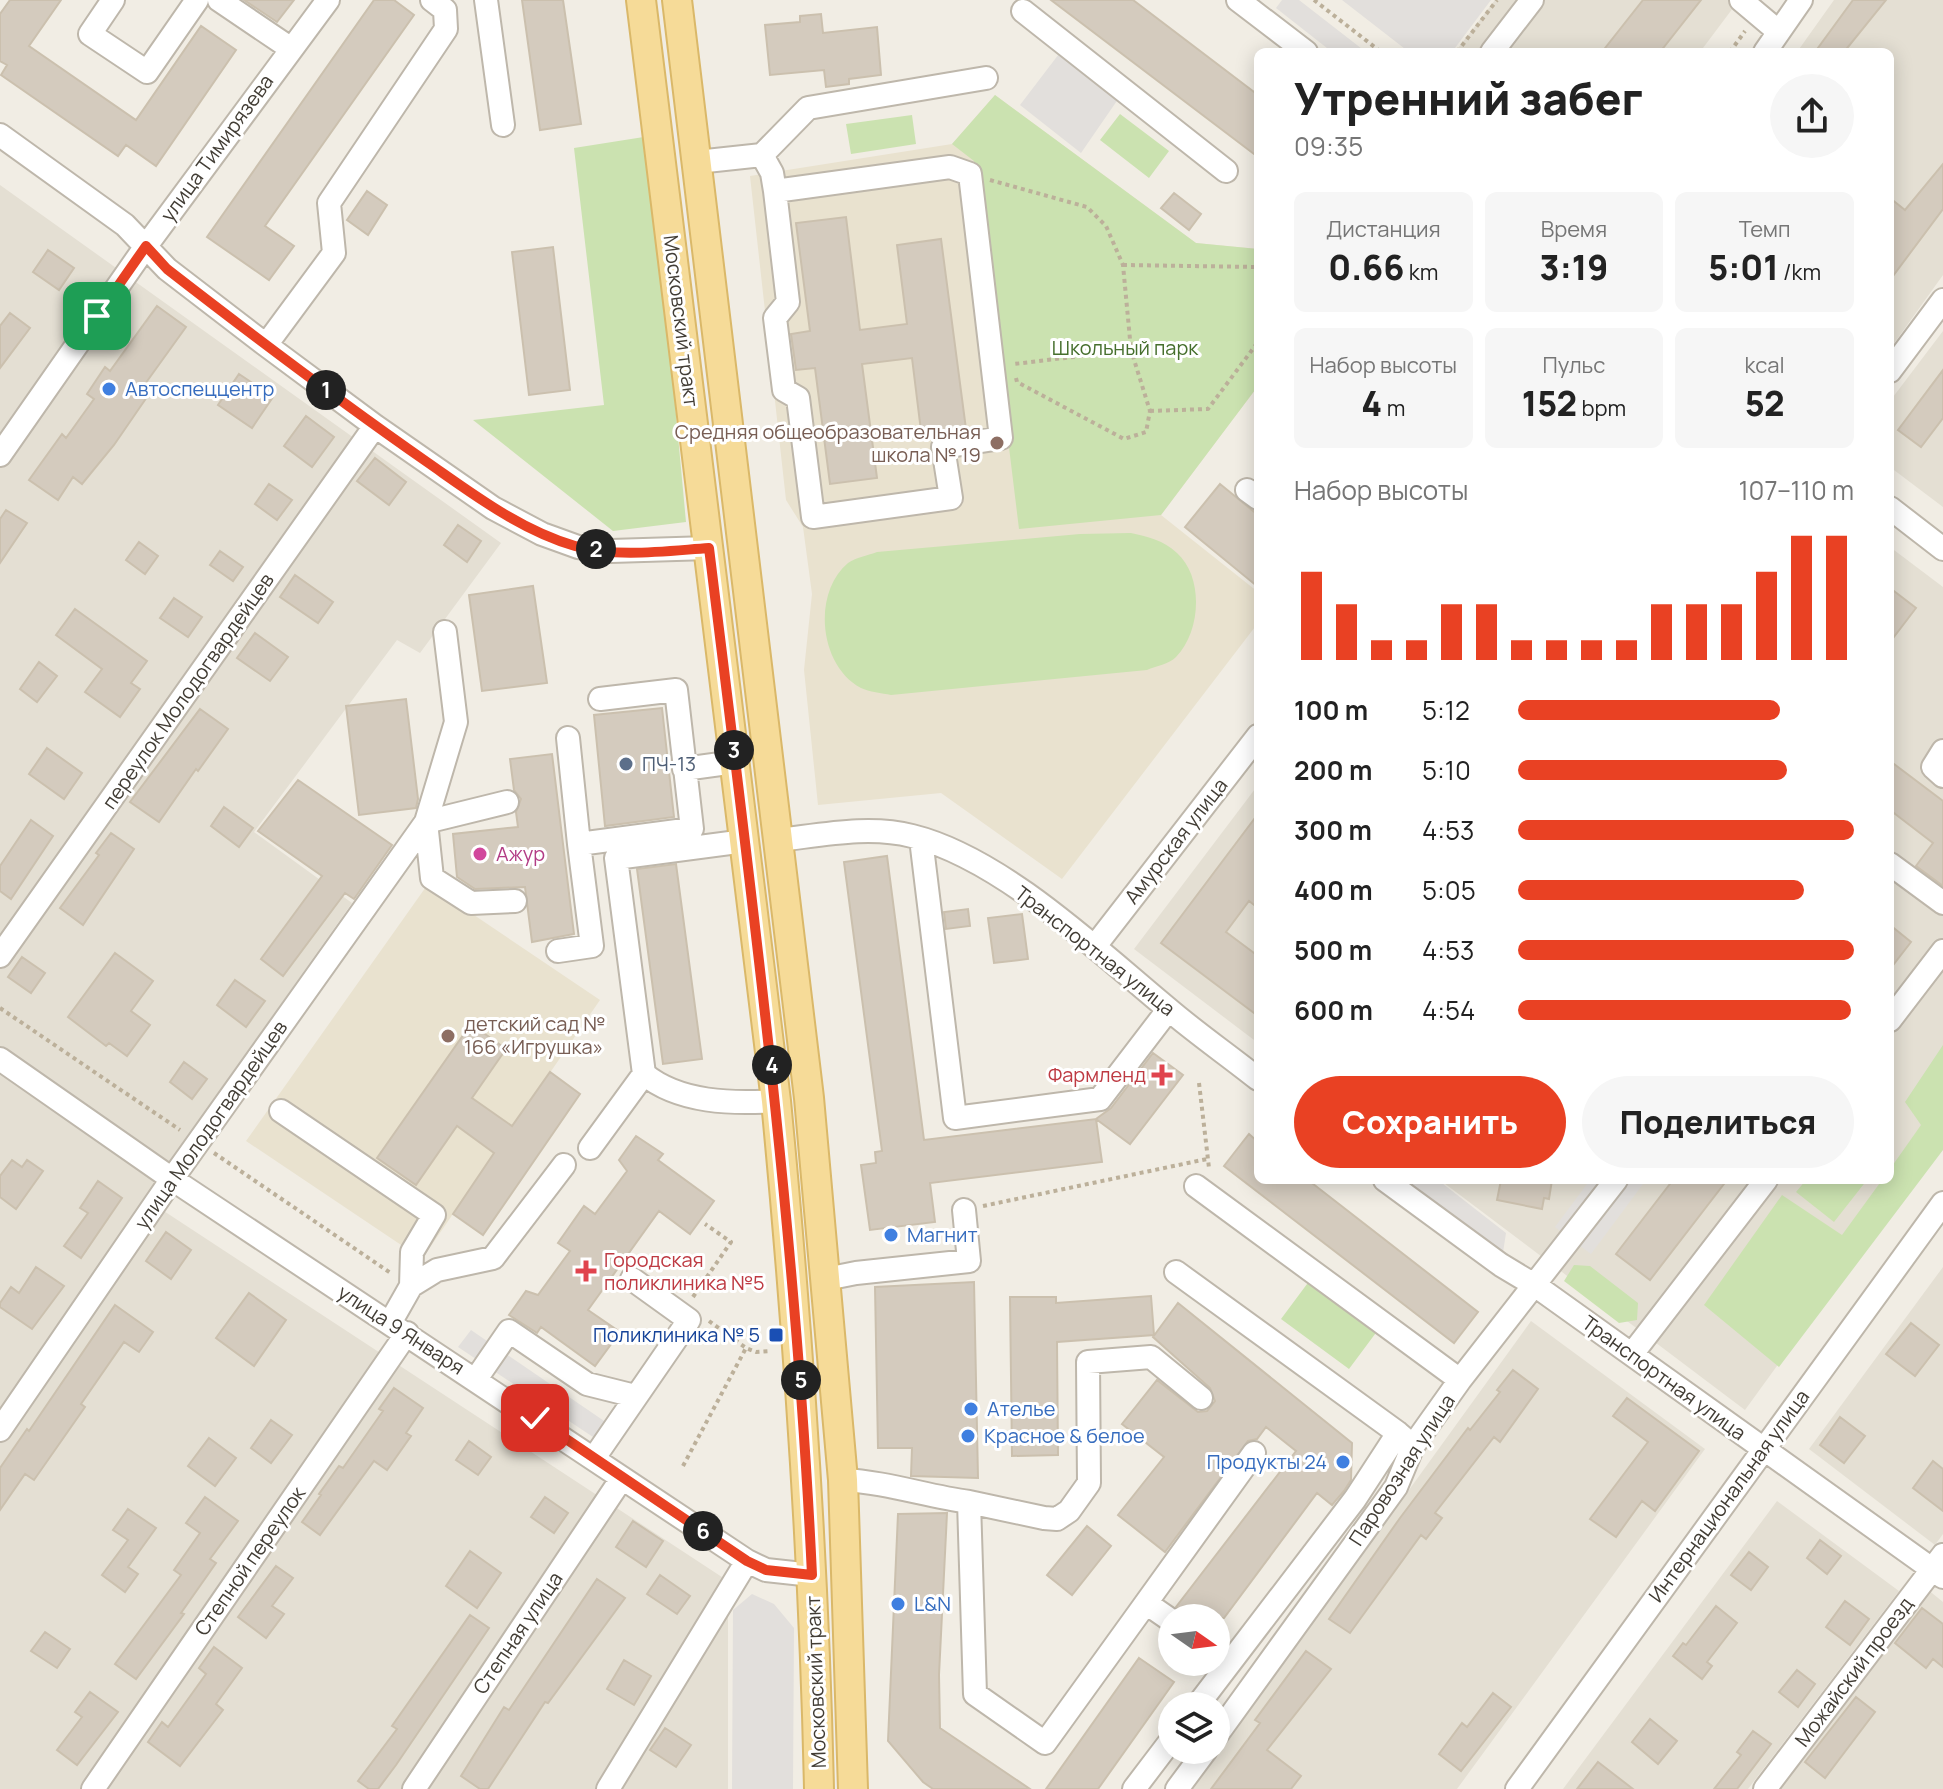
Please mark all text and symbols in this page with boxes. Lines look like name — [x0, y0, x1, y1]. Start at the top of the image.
text: Утренний забег — [1294, 68, 1643, 128]
street label: улица Тимирязева — [154, 69, 279, 227]
button: share — [1770, 74, 1854, 158]
text: 09:35 — [1294, 128, 1363, 164]
text: Дистанция — [1326, 214, 1441, 244]
text: Время — [1541, 214, 1607, 244]
text: Темп — [1739, 214, 1791, 244]
street label: Московский тракт — [658, 234, 705, 408]
text: 0.66 — [1328, 244, 1404, 290]
text: 3:19 — [1540, 244, 1608, 290]
text: 5:01 — [1708, 244, 1779, 290]
text: km — [1404, 257, 1438, 287]
text: /km — [1779, 257, 1821, 287]
pin — [63, 282, 131, 350]
icon: arrive — [75, 294, 119, 338]
park label: Школьный парк — [1052, 334, 1199, 361]
text: Набор высоты — [1310, 350, 1457, 380]
text: Пульс — [1543, 350, 1605, 380]
text: kcal — [1745, 350, 1785, 380]
pin: 1 — [306, 370, 346, 410]
place label: Автоспеццентр — [125, 375, 275, 402]
text: 1 — [321, 375, 331, 405]
marker: Автоспеццентр — [100, 380, 118, 398]
text: 4 — [1361, 380, 1382, 426]
text: 152 — [1522, 380, 1577, 426]
text: 52 — [1745, 380, 1785, 426]
text: m — [1382, 393, 1405, 423]
text: bpm — [1577, 393, 1626, 423]
place label: Средняя общеобразовательная школа № 19 — [675, 418, 981, 468]
marker: Средняя общеобразовательная школа № 19 — [988, 434, 1006, 452]
text: Набор высоты — [1294, 472, 1468, 508]
text: 107–110 m — [1738, 472, 1854, 508]
pin: 2 — [576, 529, 616, 569]
text: 2 — [589, 534, 603, 564]
street label: переулок Молодогвардейцев — [96, 567, 280, 814]
text: 100 m — [1294, 692, 1368, 728]
text: 5:12 — [1422, 692, 1470, 728]
pin: 3 — [714, 730, 754, 770]
text: 3 — [728, 735, 740, 765]
place label: ПЧ-13 — [642, 750, 696, 777]
text: 200 m — [1294, 752, 1372, 788]
text: 5:10 — [1422, 752, 1471, 788]
marker: ПЧ-13 — [617, 755, 635, 773]
street label: Амурская улица — [1118, 772, 1233, 909]
text: 300 m — [1294, 812, 1372, 848]
text: 4:53 — [1422, 812, 1475, 848]
place label: Ажур — [496, 840, 545, 867]
marker: Ажур — [471, 845, 489, 863]
text: 400 m — [1294, 872, 1373, 908]
text: 5:05 — [1422, 872, 1476, 908]
street label: Транспортная улица — [1010, 879, 1181, 1022]
text: 500 m — [1294, 932, 1372, 968]
text: 4:53 — [1422, 932, 1475, 968]
text: 600 m — [1294, 992, 1373, 1028]
text: 4:54 — [1422, 992, 1475, 1028]
place label: детский сад № 166 «Игрушка» — [464, 1010, 605, 1060]
street label: улица Молодогвардейцев — [128, 1015, 293, 1234]
marker: детский сад № 166 «Игрушка» — [439, 1027, 457, 1045]
pin: 4 — [752, 1045, 792, 1085]
text: 4 — [765, 1050, 779, 1080]
place label: Фармленд — [1048, 1061, 1146, 1088]
marker: Фармленд — [1153, 1066, 1171, 1084]
button: Сохранить — [1294, 1076, 1566, 1168]
button: Поделиться — [1582, 1076, 1854, 1168]
place label: Магнит — [907, 1221, 978, 1248]
marker: Магнит — [882, 1226, 900, 1244]
place label: Городская поликлиника №5 — [604, 1246, 765, 1296]
marker: Городская поликлиника №5 — [575, 1260, 597, 1282]
street label: улица 9 Января — [333, 1278, 470, 1381]
street label: Транспортная улица — [1577, 1309, 1752, 1446]
place label: Поликлиника № 5 — [593, 1321, 760, 1348]
marker: Поликлиника № 5 — [767, 1326, 785, 1344]
pin: 5 — [781, 1360, 821, 1400]
text: 5 — [795, 1365, 807, 1395]
pin — [501, 1384, 569, 1452]
street label: Интернациональная улица — [1642, 1384, 1815, 1608]
street label: Паровозная улица — [1342, 1389, 1461, 1551]
place label: Ателье — [987, 1395, 1055, 1422]
icon: check — [513, 1396, 557, 1440]
marker: Ателье — [962, 1400, 980, 1418]
place label: Красное & белое — [984, 1422, 1145, 1449]
marker: Красное & белое — [959, 1427, 977, 1445]
place label: Продукты 24 — [1207, 1448, 1327, 1475]
marker: Продукты 24 — [1334, 1453, 1352, 1471]
street label: Степной переулок — [188, 1480, 312, 1641]
pin: 6 — [683, 1511, 723, 1551]
text: 6 — [696, 1516, 710, 1546]
street label: Степная улица — [467, 1566, 568, 1699]
place label: L&N — [914, 1590, 951, 1617]
street label: Можайский проезд — [1788, 1591, 1919, 1752]
street label: Московский тракт — [799, 1595, 832, 1769]
marker: L&N — [889, 1595, 907, 1613]
north arrow — [1158, 1604, 1230, 1676]
map controls — [1158, 1604, 1230, 1764]
button: layers — [1158, 1692, 1230, 1764]

